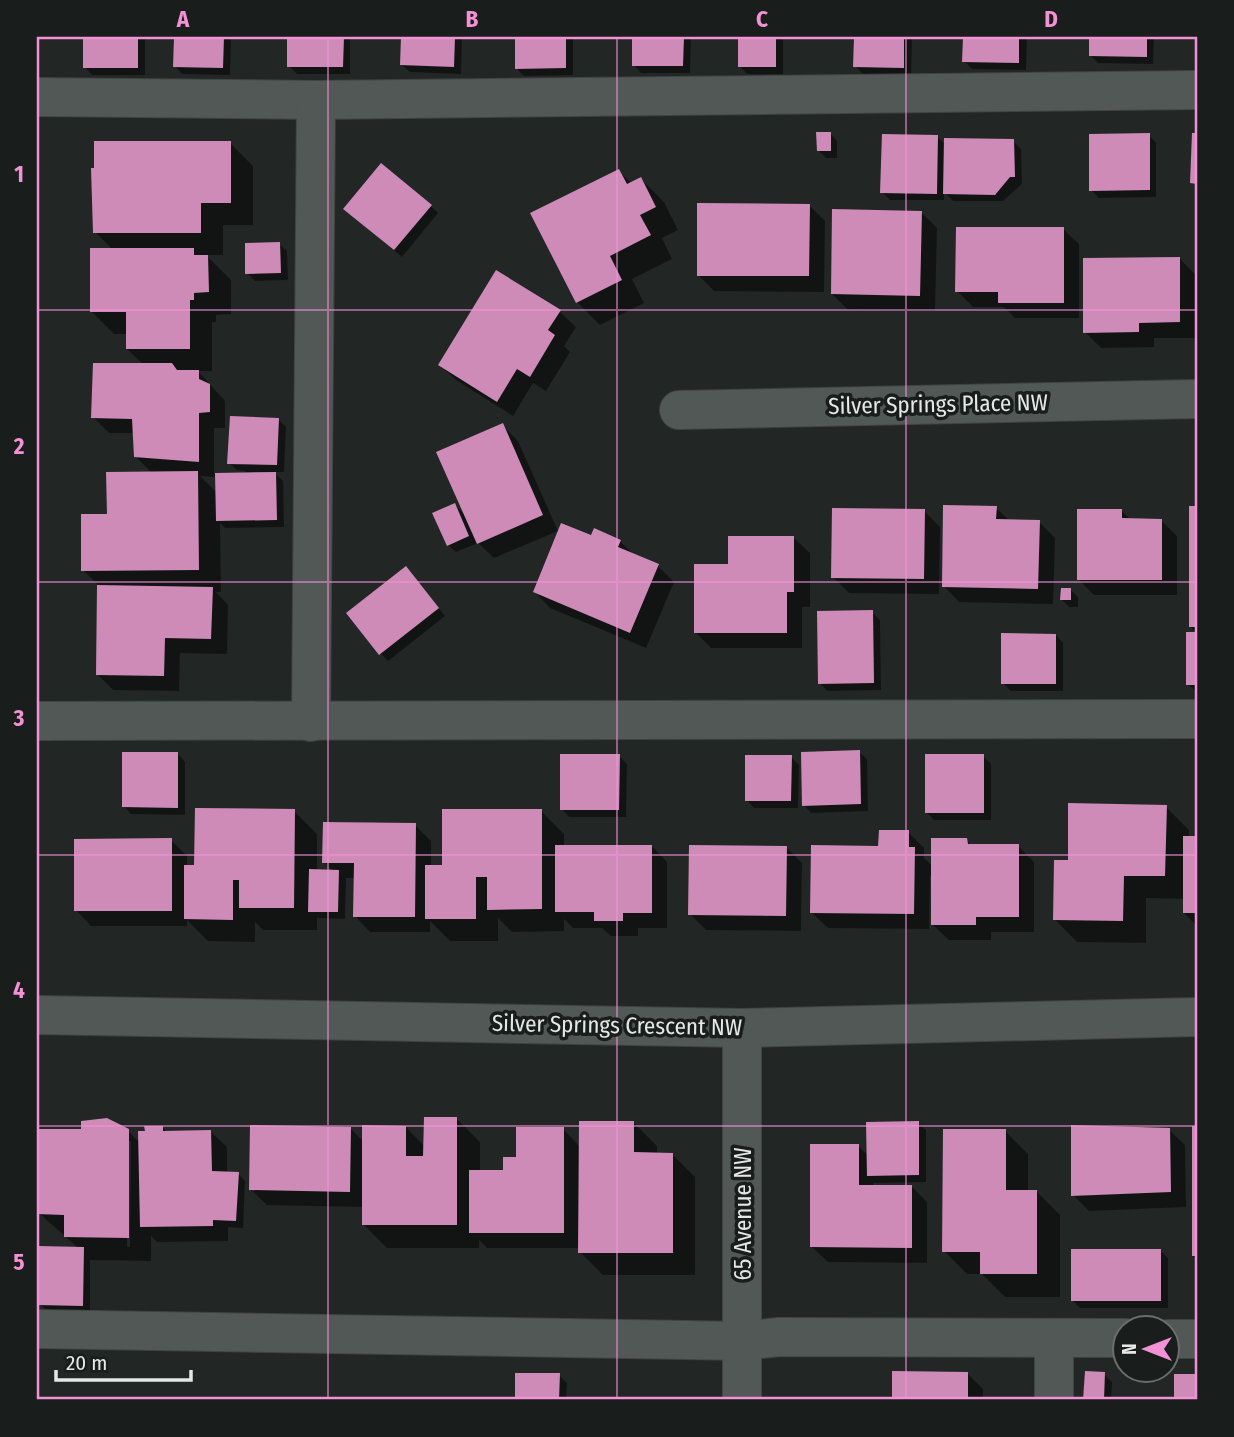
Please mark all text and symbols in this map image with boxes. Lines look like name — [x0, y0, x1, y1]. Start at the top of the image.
text: A — [176, 5, 190, 33]
text: B — [466, 5, 479, 33]
text: C — [756, 5, 768, 33]
text: D — [1044, 5, 1058, 33]
text: 1 — [14, 160, 24, 188]
street label: Silver Springs Place NW — [828, 388, 1048, 420]
text: 2 — [13, 432, 25, 460]
text: 3 — [13, 704, 25, 732]
text: 4 — [13, 976, 25, 1004]
street label: Silver Springs Crescent NW — [492, 1009, 742, 1041]
street label: 65 Avenue NW — [729, 1148, 757, 1280]
text: 5 — [13, 1248, 25, 1276]
north arrow — [1112, 1314, 1182, 1384]
scale bar — [56, 1339, 191, 1383]
text: N — [1118, 1343, 1141, 1355]
text: 20 m — [66, 1350, 107, 1376]

